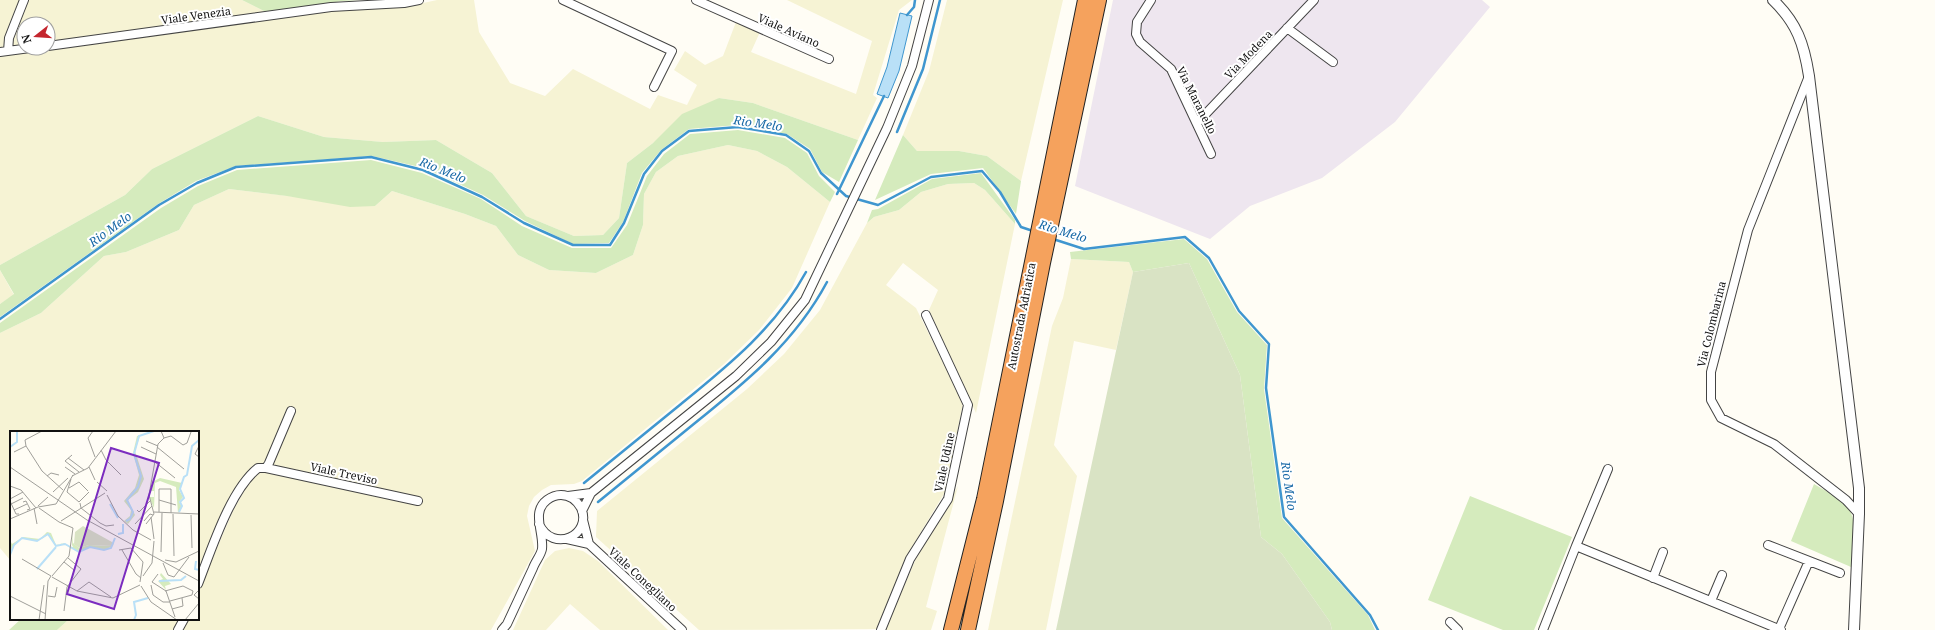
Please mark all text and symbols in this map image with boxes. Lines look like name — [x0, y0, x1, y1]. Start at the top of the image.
street label: Viale Venezia — [160, 3, 232, 27]
street label: Viale Aviano — [756, 10, 822, 50]
north arrow — [16, 16, 56, 56]
street label: Via Modena — [1221, 26, 1275, 82]
text: N — [17, 32, 34, 45]
street label: Via Maranello — [1174, 64, 1220, 136]
water label: Rio Melo — [731, 111, 784, 135]
water label: Rio Melo — [416, 153, 469, 187]
water label: Rio Melo — [84, 208, 135, 251]
water label: Rio Melo — [1036, 215, 1089, 246]
street label: Autostrada Adriatica — [1003, 261, 1039, 371]
street label: Via Colombarina — [1693, 279, 1729, 369]
inset map — [10, 431, 199, 620]
street label: Viale Udine — [930, 431, 958, 493]
street label: Viale Treviso — [309, 459, 379, 487]
water label: Rio Melo — [1277, 459, 1301, 512]
street label: Viale Conegliano — [606, 544, 680, 614]

